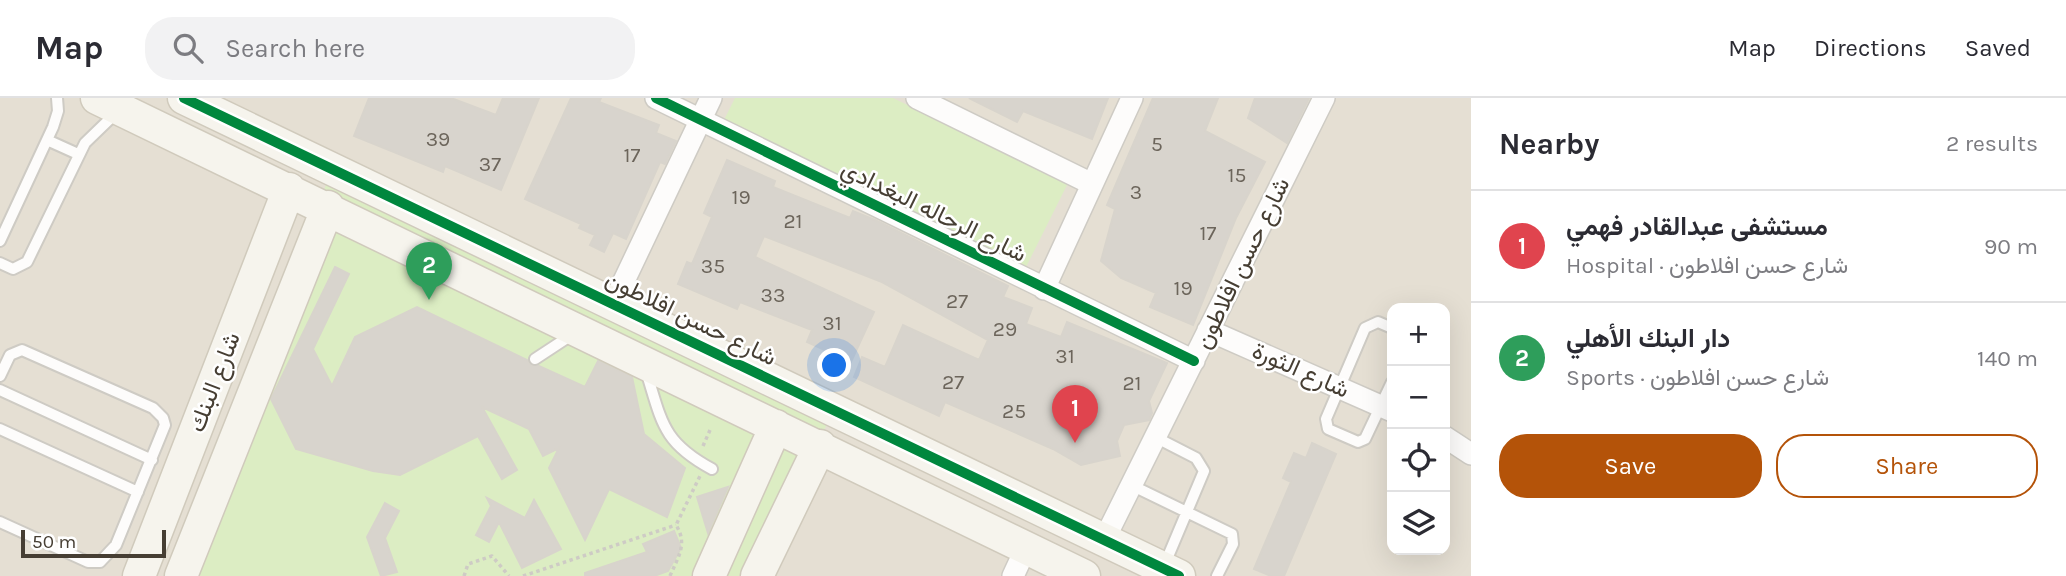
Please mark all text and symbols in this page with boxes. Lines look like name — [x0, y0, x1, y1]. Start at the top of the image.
search box — [145, 17, 635, 80]
text: Map — [35, 29, 103, 67]
icon: search — [169, 29, 207, 67]
text: Search here — [225, 33, 365, 64]
text: Map — [1728, 34, 1776, 62]
text: Directions — [1814, 34, 1927, 62]
text: Saved — [1965, 34, 2031, 62]
text: Nearby — [1499, 126, 1599, 162]
house number: 39 — [426, 127, 450, 151]
text: 2 results — [1946, 130, 2038, 157]
house number: 5 — [1151, 132, 1163, 156]
house number: 17 — [624, 143, 641, 167]
house number: 37 — [479, 152, 501, 176]
street label: شارع الرحاله البغدادي — [835, 154, 1031, 272]
house number: 15 — [1228, 163, 1246, 187]
street label: شارع حسن افلاطون — [1188, 173, 1297, 354]
house number: 3 — [1130, 180, 1142, 204]
house number: 19 — [731, 185, 751, 209]
house number: 21 — [783, 209, 803, 233]
text: مستشفى عبدالقادر فهمي — [1566, 211, 1828, 242]
house number: 17 — [1200, 221, 1217, 245]
text: 1 — [1518, 233, 1526, 260]
text: 90 m — [1984, 233, 2038, 260]
pin: 2 — [406, 242, 452, 300]
text: Hospital · شارع حسن افلاطون — [1566, 252, 1848, 279]
house number: 35 — [701, 254, 725, 278]
street label: شارع حسن افلاطون — [600, 264, 781, 373]
house number: 19 — [1173, 276, 1193, 300]
house number: 33 — [761, 283, 785, 307]
house number: 27 — [946, 289, 968, 313]
map controls — [1387, 303, 1450, 555]
button: + — [1387, 303, 1450, 366]
house number: 31 — [822, 311, 842, 335]
house number: 29 — [993, 317, 1017, 341]
text: دار البنك الأهلي — [1566, 323, 1730, 354]
street label: شارع البنك — [182, 328, 248, 437]
street label: شارع الثورة — [1247, 336, 1354, 406]
house number: 31 — [1055, 344, 1075, 368]
text: 2 — [1515, 345, 1529, 372]
text: 140 m — [1977, 345, 2038, 372]
your location — [817, 348, 851, 382]
text: Sports · شارع حسن افلاطون — [1566, 364, 1829, 391]
button: − — [1387, 366, 1450, 429]
house number: 27 — [942, 370, 964, 394]
house number: 21 — [1122, 371, 1142, 395]
pin: 1 — [1052, 385, 1098, 443]
house number: 25 — [1002, 399, 1026, 423]
button: locate — [1387, 429, 1450, 492]
button: Save — [1499, 434, 1762, 498]
button: Share — [1776, 434, 2038, 498]
button: layers — [1387, 492, 1450, 555]
scale bar — [21, 527, 166, 559]
text: 50 m — [32, 531, 76, 553]

